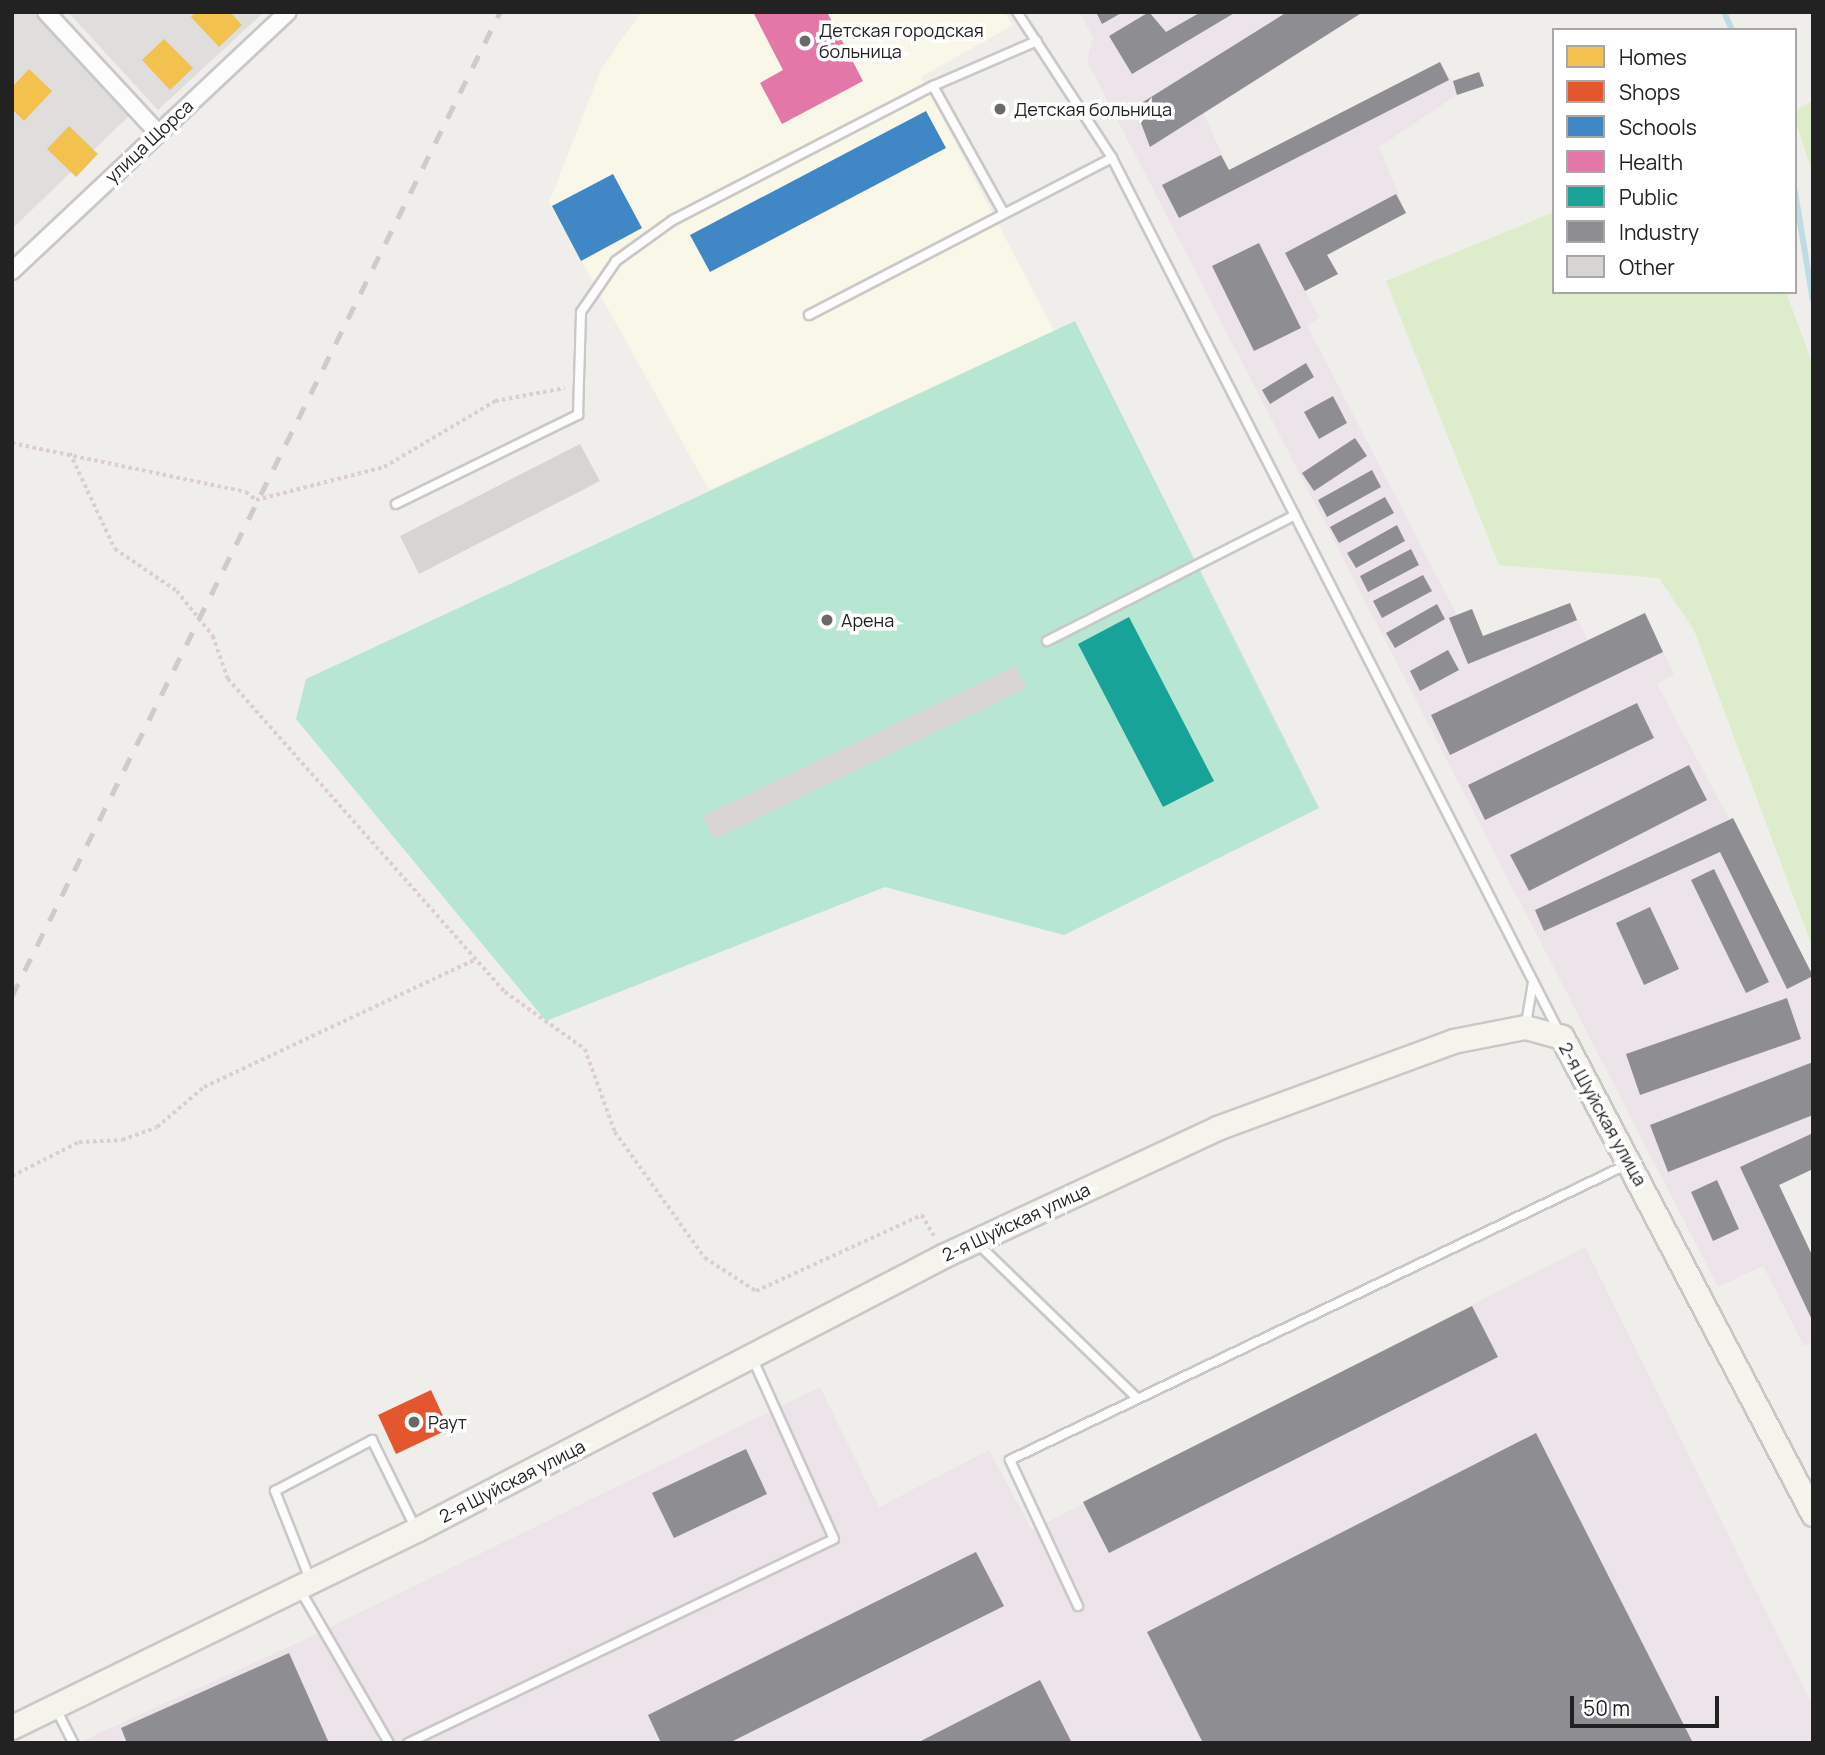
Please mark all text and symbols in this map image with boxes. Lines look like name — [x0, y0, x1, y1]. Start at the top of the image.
place label: Детская городская больница — [819, 20, 984, 62]
legend — [1552, 28, 1797, 294]
marker: Детская городская больница — [797, 33, 813, 49]
text: Homes — [1619, 43, 1687, 71]
text: Shops — [1619, 78, 1680, 106]
street label: улица Щорса — [101, 95, 197, 187]
place label: Детская больница — [1014, 98, 1172, 120]
marker: Детская больница — [992, 101, 1008, 117]
text: Schools — [1619, 113, 1697, 141]
text: Health — [1619, 148, 1683, 176]
text: Public — [1619, 183, 1678, 211]
text: Industry — [1619, 218, 1699, 246]
text: Other — [1619, 253, 1675, 281]
place label: Арена — [841, 609, 894, 631]
marker: Арена — [819, 612, 835, 628]
street label: 2-я Шуйская улица — [1555, 1038, 1651, 1190]
street label: 2-я Шуйская улица — [939, 1178, 1093, 1266]
place label: Раут — [428, 1411, 467, 1433]
marker: Раут — [406, 1414, 422, 1430]
street label: 2-я Шуйская улица — [436, 1435, 588, 1527]
scale bar — [1573, 1682, 1722, 1726]
text: 50 m — [1583, 1694, 1630, 1722]

